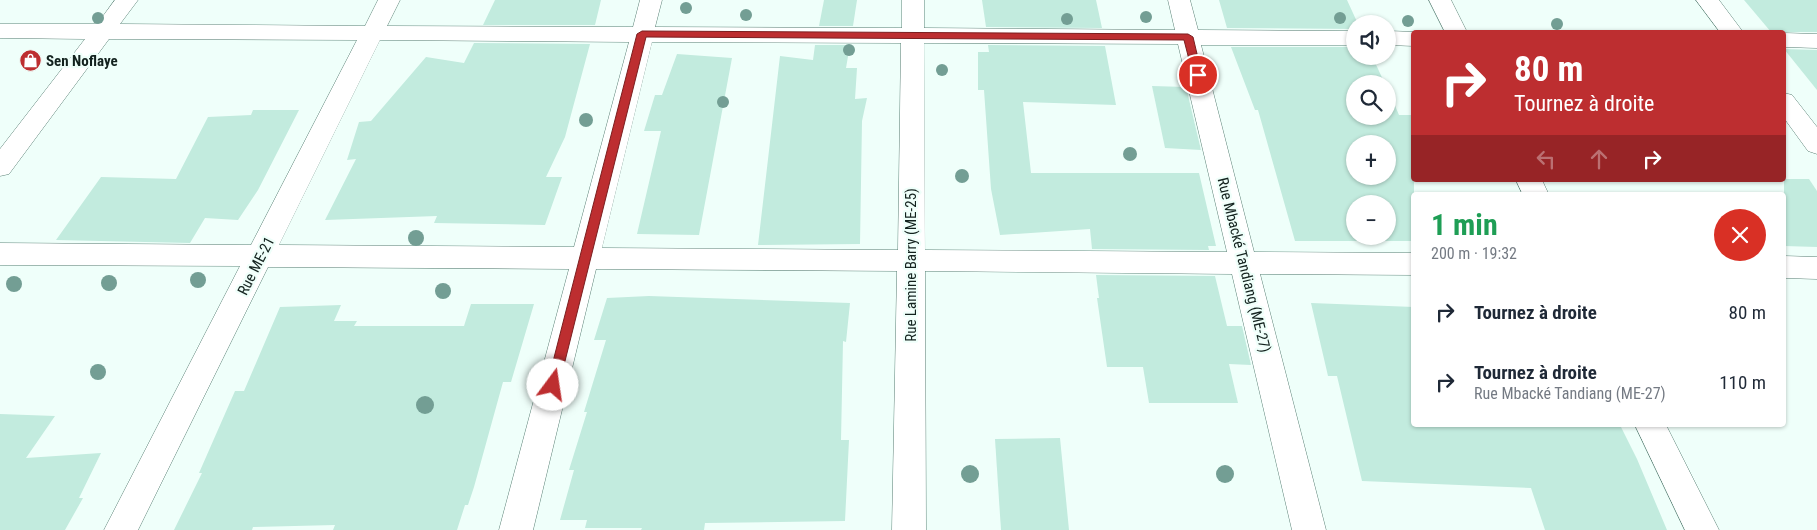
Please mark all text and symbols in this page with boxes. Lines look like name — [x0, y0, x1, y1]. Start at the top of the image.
map controls — [1346, 15, 1396, 245]
button: sound — [1346, 15, 1396, 65]
shop icon: Sen Noflaye — [18, 49, 42, 73]
text: 80 m — [1514, 49, 1583, 90]
icon: right — [1431, 50, 1496, 115]
place label: Sen Noflaye — [46, 52, 118, 70]
pin — [1177, 54, 1219, 96]
icon: arrive — [1184, 61, 1212, 89]
button: search — [1346, 75, 1396, 125]
text: Tournez à droite — [1514, 91, 1654, 116]
button: + — [1346, 135, 1396, 185]
icon: left — [1532, 145, 1560, 173]
icon: ahead — [1585, 145, 1613, 173]
icon: right — [1638, 145, 1666, 173]
street label: Rue Mbacké Tandiang (ME-27) — [1214, 176, 1274, 354]
street label: Rue Lamine Barry (ME-25) — [902, 188, 920, 342]
button: − — [1346, 195, 1396, 245]
text: 1 min — [1431, 207, 1498, 242]
button: close — [1714, 209, 1766, 261]
street label: Rue ME-21 — [234, 234, 278, 298]
text: 200 m · 19:32 — [1431, 244, 1517, 263]
icon: right — [1431, 298, 1459, 326]
text: Tournez à droite — [1474, 301, 1597, 324]
text: 80 m — [1729, 301, 1766, 324]
position arrow — [526, 358, 578, 410]
text: Tournez à droite — [1474, 361, 1597, 384]
icon: right — [1431, 368, 1459, 396]
text: 110 m — [1719, 371, 1766, 394]
text: Rue Mbacké Tandiang (ME-27) — [1474, 384, 1666, 403]

